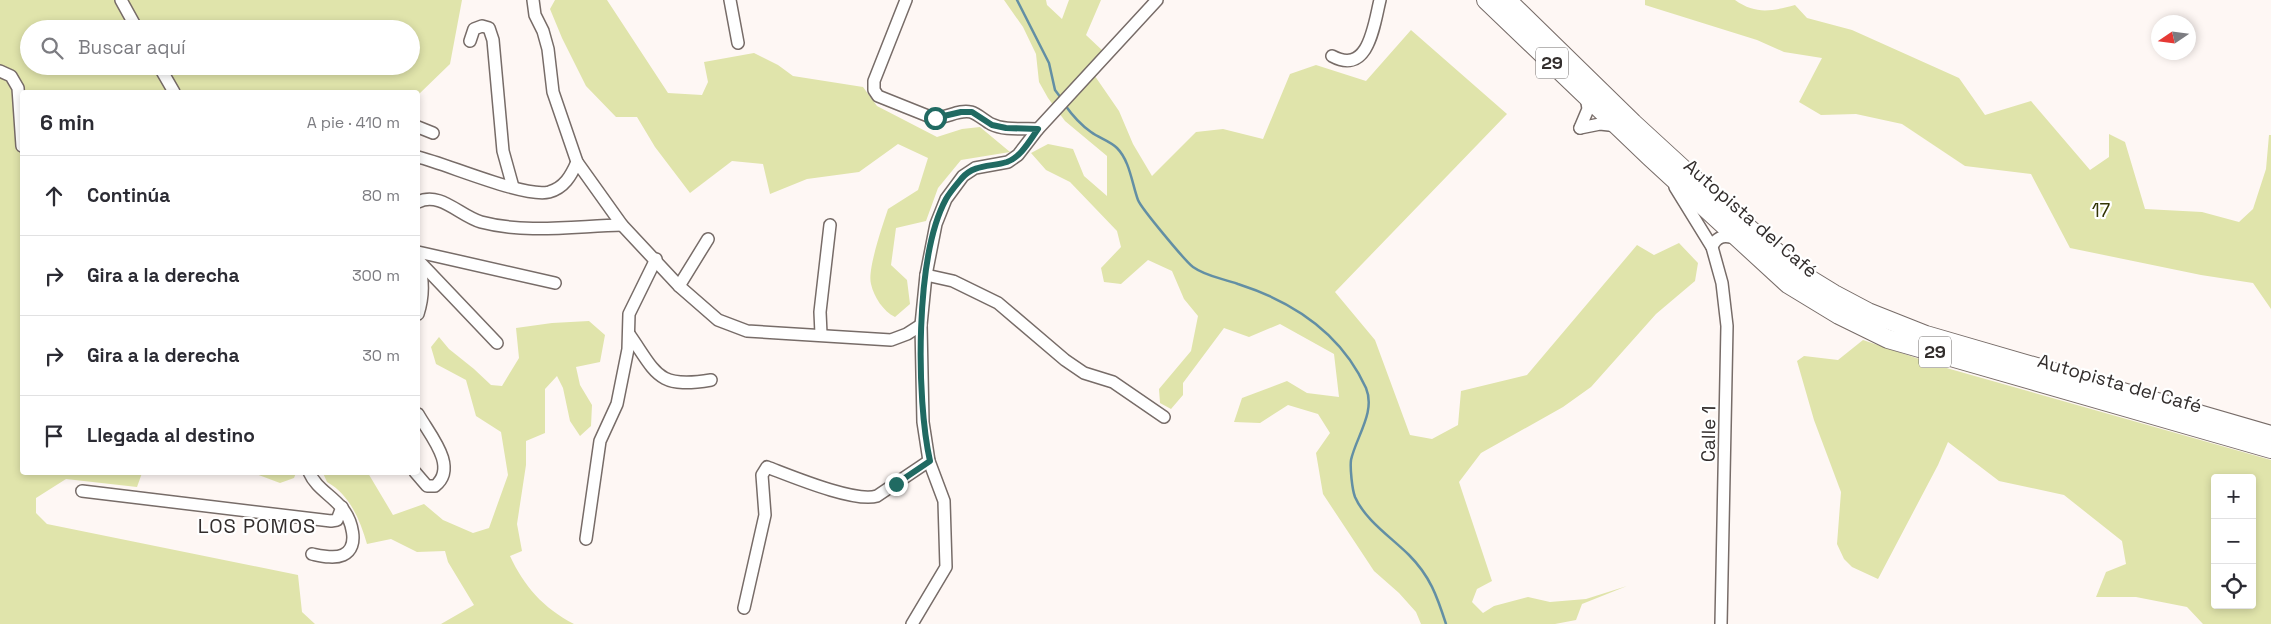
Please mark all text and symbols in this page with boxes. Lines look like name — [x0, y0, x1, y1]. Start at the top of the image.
north arrow — [2151, 15, 2196, 60]
search box — [20, 20, 420, 75]
icon: search — [38, 34, 66, 62]
text: Buscar aquí — [78, 35, 186, 60]
road number: 29 — [1536, 48, 1568, 78]
route start — [924, 107, 947, 130]
text: 6 min — [40, 109, 95, 136]
text: A pie · 410 m — [307, 112, 400, 133]
street label: Autopista del Café — [1678, 153, 1823, 283]
icon: ahead — [40, 182, 68, 210]
text: Continúa — [87, 183, 170, 208]
text: 80 m — [362, 185, 400, 206]
park label: 17 — [2092, 198, 2111, 223]
icon: right — [40, 262, 68, 290]
text: Gira a la derecha — [87, 263, 239, 288]
text: 300 m — [352, 265, 400, 286]
road number: 29 — [1919, 337, 1951, 368]
icon: right — [40, 342, 68, 370]
text: Gira a la derecha — [87, 343, 239, 368]
text: 30 m — [362, 345, 400, 366]
street label: Autopista del Café — [2035, 348, 2205, 419]
street label: Calle 1 — [1696, 406, 1721, 462]
icon: arrive — [40, 422, 68, 450]
text: Llegada al destino — [87, 423, 255, 448]
route end — [885, 473, 908, 496]
map controls — [2211, 474, 2256, 609]
button: + — [2211, 474, 2256, 519]
district label: LOS POMOS — [198, 513, 316, 539]
button: − — [2211, 519, 2256, 564]
button: locate — [2211, 564, 2256, 609]

